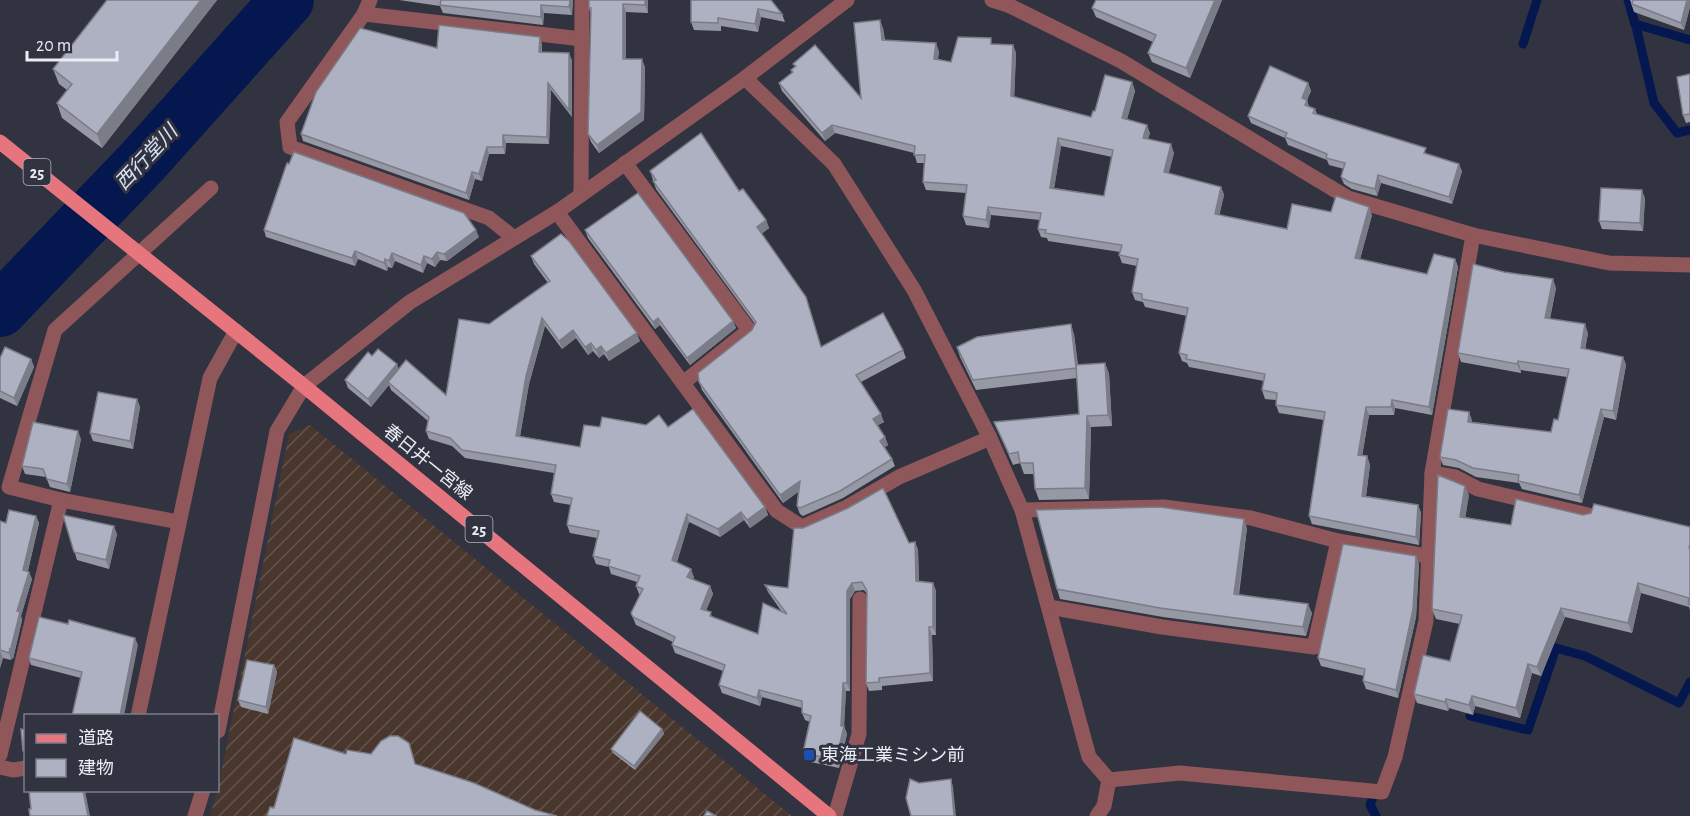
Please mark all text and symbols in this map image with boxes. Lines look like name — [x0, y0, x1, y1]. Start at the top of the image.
scale bar — [27, 24, 117, 62]
text: 20 m — [36, 37, 71, 55]
water label: 西行堂川 — [111, 119, 183, 194]
road number: 25 — [24, 159, 51, 185]
street label: 春日井一宮線 — [380, 420, 476, 504]
road number: 25 — [466, 516, 492, 542]
legend — [24, 714, 219, 792]
text: 道路 — [78, 728, 114, 748]
place label: 東海工業ミシン前 — [821, 745, 965, 765]
marker: 東海工業ミシン前 — [802, 748, 816, 762]
text: 建物 — [78, 758, 114, 778]

